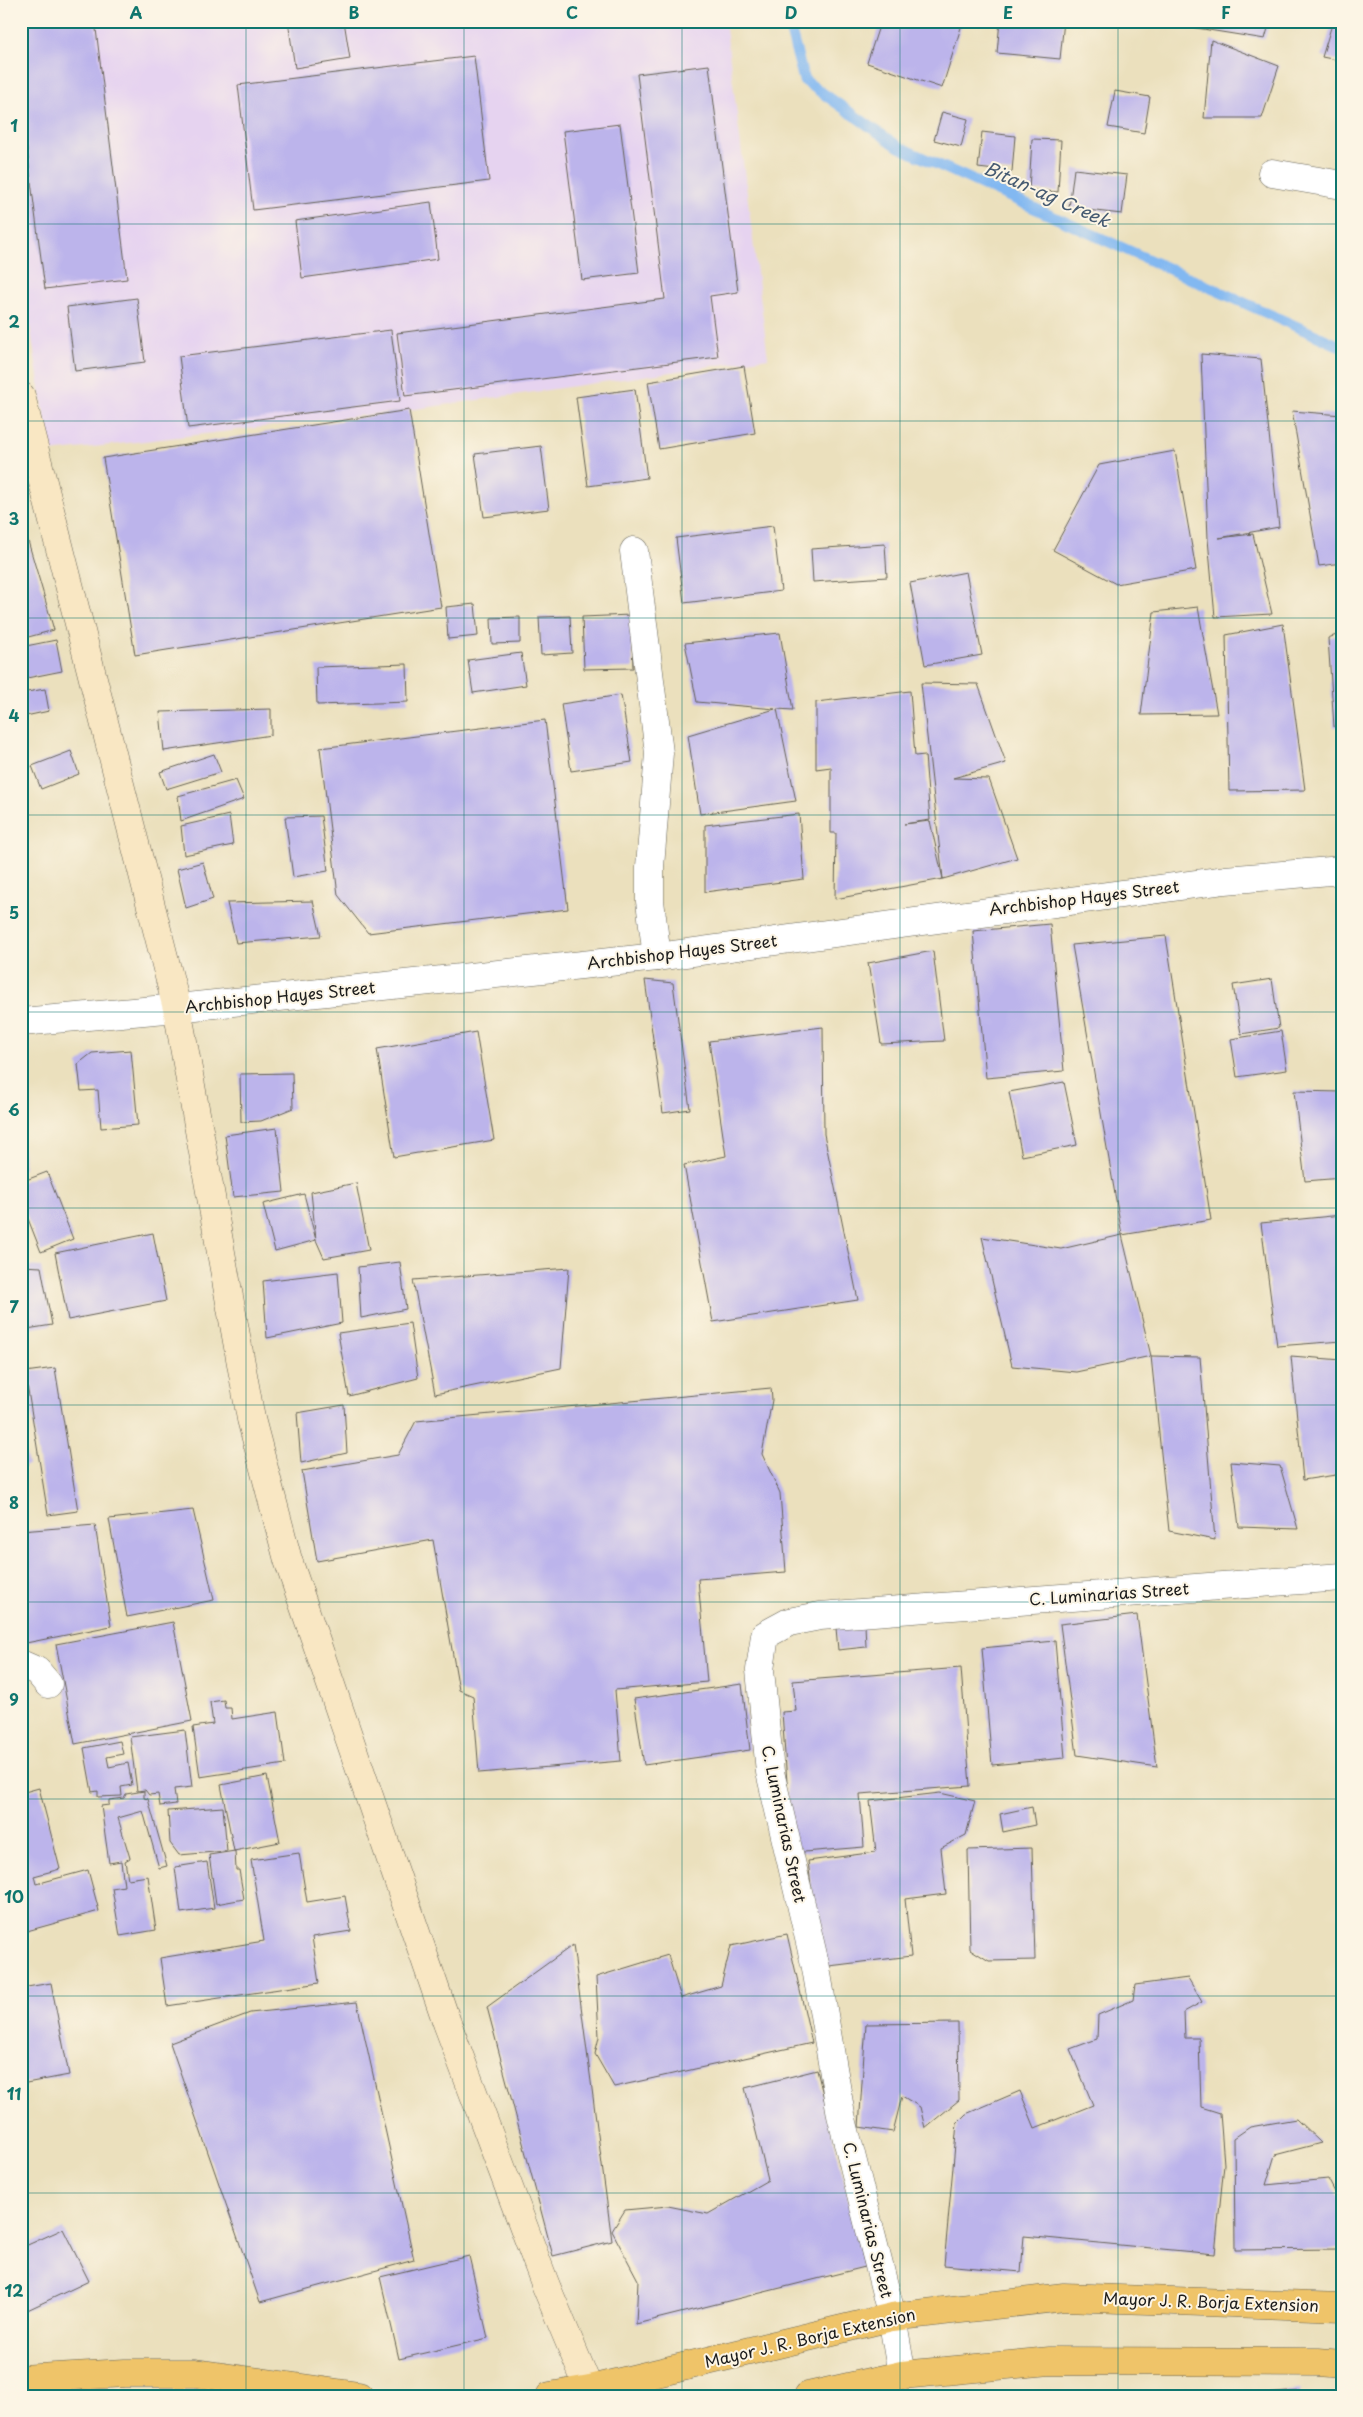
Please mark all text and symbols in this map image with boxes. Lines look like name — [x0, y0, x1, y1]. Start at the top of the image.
text: A — [130, 0, 143, 24]
text: B — [349, 0, 360, 24]
text: C — [566, 0, 578, 24]
text: D — [785, 0, 797, 24]
text: E — [1003, 0, 1013, 24]
text: F — [1221, 0, 1231, 24]
text: 1 — [10, 113, 18, 137]
water label: Bitan-ag Creek — [980, 154, 1116, 234]
text: 2 — [8, 309, 20, 333]
text: 3 — [9, 506, 19, 530]
text: 4 — [9, 703, 20, 727]
street label: Archbishop Hayes Street — [987, 873, 1181, 921]
text: 5 — [9, 900, 19, 924]
street label: Archbishop Hayes Street — [585, 927, 779, 975]
street label: Archbishop Hayes Street — [183, 974, 377, 1018]
text: 6 — [8, 1097, 20, 1121]
text: 7 — [9, 1294, 19, 1318]
text: 8 — [9, 1490, 19, 1514]
street label: C. Luminarias Street — [1028, 1575, 1190, 1611]
text: 9 — [9, 1687, 19, 1711]
street label: C. Luminarias Street — [757, 1743, 813, 1905]
text: 10 — [4, 1884, 24, 1908]
text: 11 — [7, 2081, 21, 2105]
street label: C. Luminarias Street — [838, 2139, 900, 2301]
text: 12 — [5, 2278, 23, 2302]
street label: Mayor J. R. Borja Extension — [1103, 2285, 1319, 2317]
street label: Mayor J. R. Borja Extension — [702, 2301, 918, 2373]

